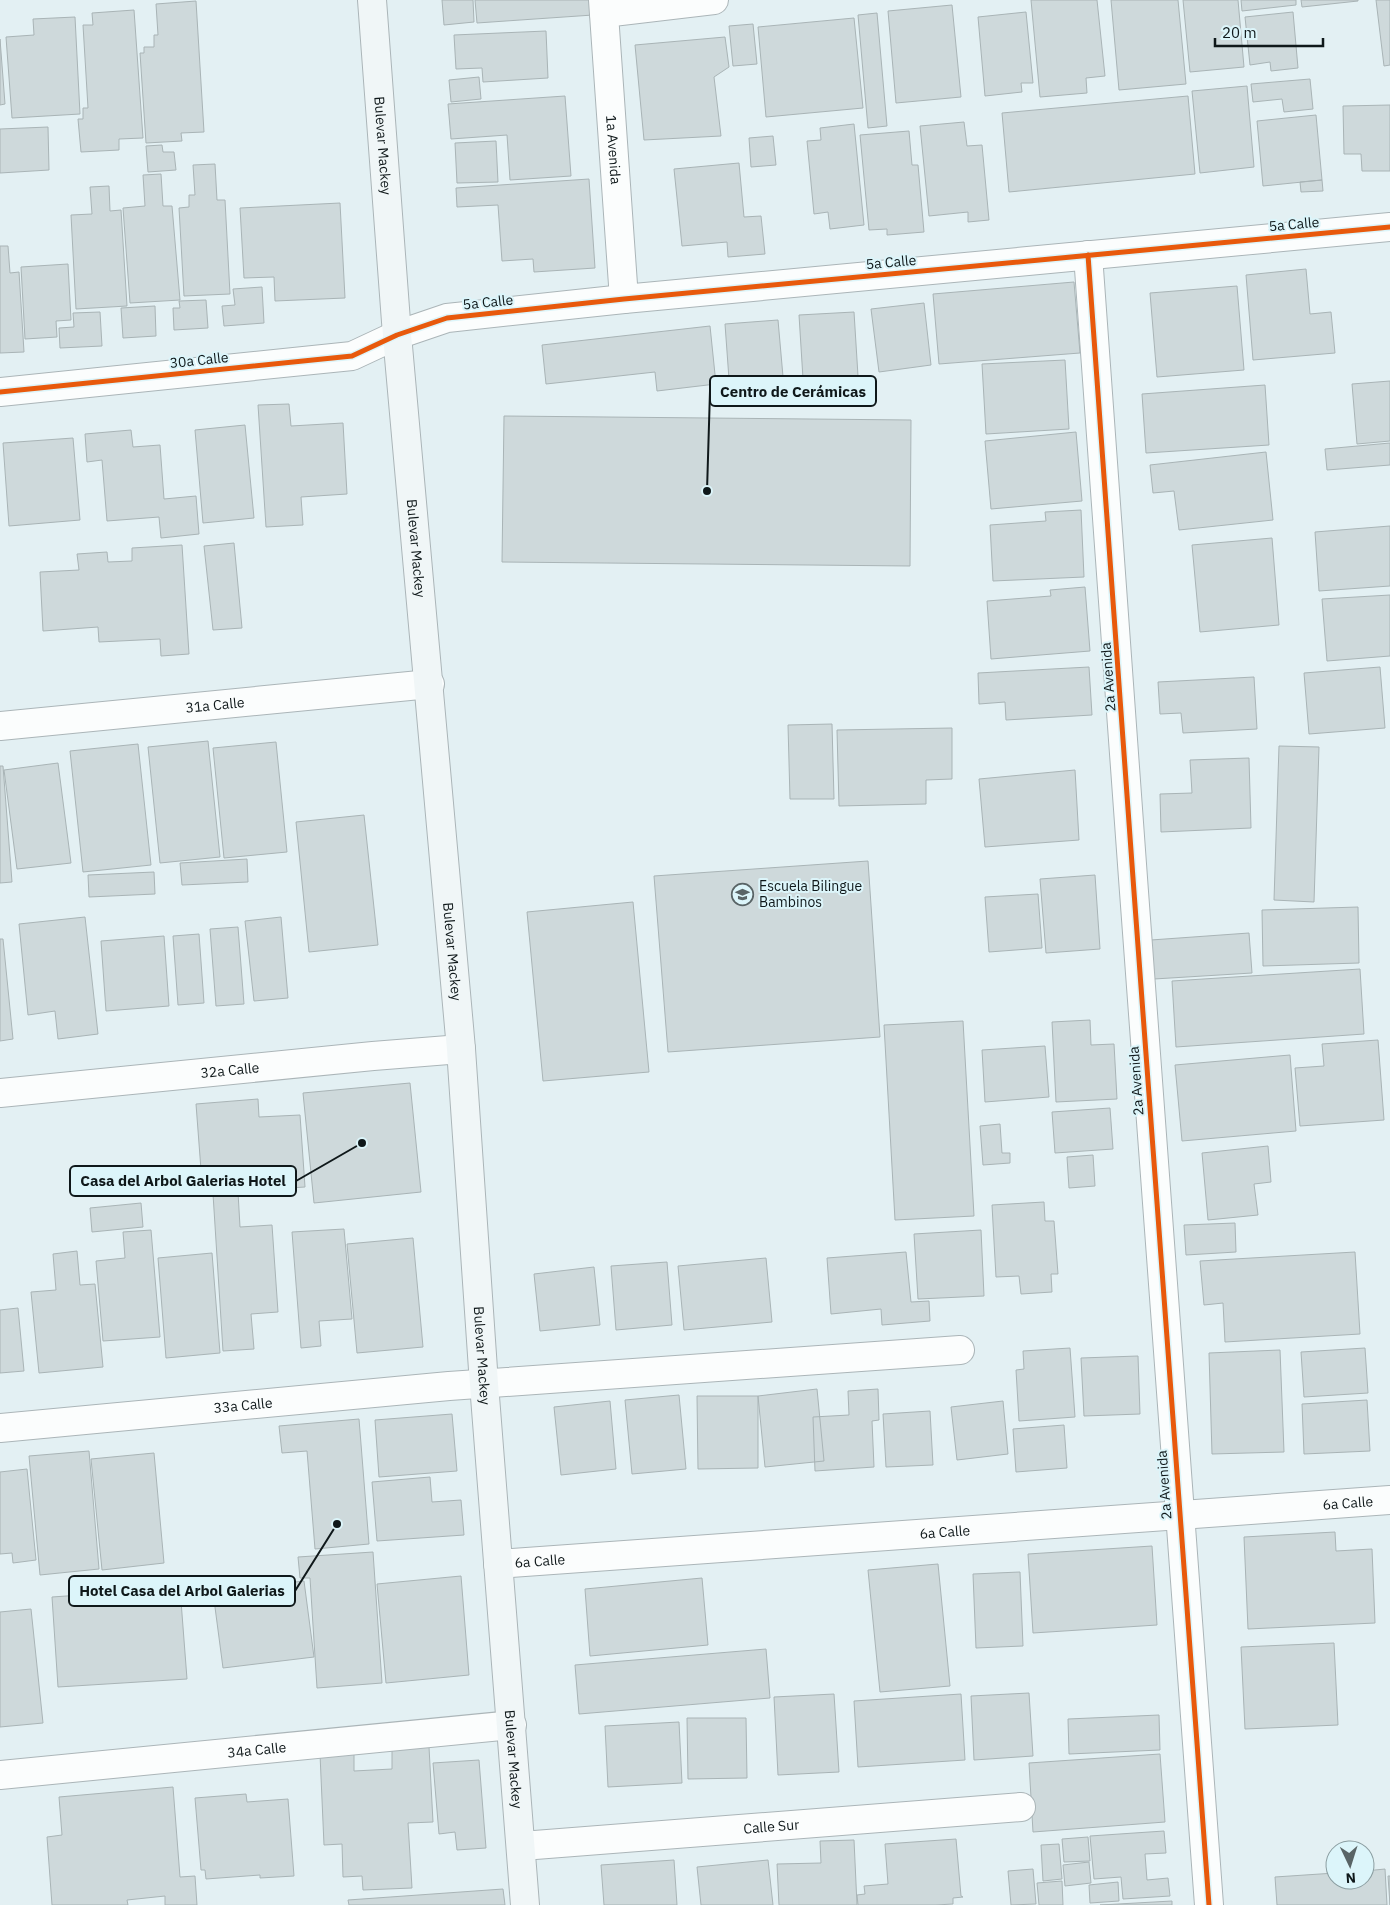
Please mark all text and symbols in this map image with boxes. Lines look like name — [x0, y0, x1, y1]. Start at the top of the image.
scale bar — [1215, 15, 1322, 47]
text: 20 m — [1222, 23, 1257, 42]
street label: Bulevar Mackey — [370, 96, 396, 196]
street label: 1a Avenida — [602, 114, 625, 185]
street label: 5a Calle — [1268, 213, 1320, 235]
street label: 5a Calle — [865, 251, 917, 273]
street label: 5a Calle — [462, 290, 514, 314]
street label: 30a Calle — [169, 348, 230, 372]
callout: Centro de Cerámicas — [710, 376, 876, 406]
text: Centro de Cerámicas — [720, 382, 866, 401]
street label: Bulevar Mackey — [403, 498, 429, 598]
street label: 2a Avenida — [1097, 641, 1119, 712]
street label: 31a Calle — [185, 693, 246, 717]
place label: Escuela Bilingue Bambinos — [759, 877, 862, 911]
school or university icon: Escuela Bilingue Bambinos — [731, 882, 755, 906]
street label: Bulevar Mackey — [439, 902, 466, 1002]
street label: 2a Avenida — [1125, 1045, 1147, 1116]
street label: 32a Calle — [200, 1058, 260, 1082]
callout: Casa del Arbol Galerias Hotel — [70, 1166, 296, 1196]
text: Casa del Arbol Galerias Hotel — [80, 1171, 286, 1190]
street label: Bulevar Mackey — [470, 1306, 495, 1405]
street label: 33a Calle — [213, 1394, 273, 1417]
street label: 2a Avenida — [1153, 1449, 1175, 1520]
street label: 6a Calle — [1322, 1492, 1374, 1514]
street label: 6a Calle — [919, 1521, 971, 1543]
street label: 6a Calle — [514, 1550, 566, 1572]
callout: Hotel Casa del Arbol Galerias — [69, 1576, 295, 1606]
text: Hotel Casa del Arbol Galerias — [79, 1581, 285, 1600]
street label: Bulevar Mackey — [501, 1709, 526, 1809]
street label: 34a Calle — [227, 1738, 287, 1762]
street label: Calle Sur — [743, 1815, 800, 1838]
north arrow — [1325, 1840, 1375, 1890]
text: N — [1345, 1869, 1357, 1887]

